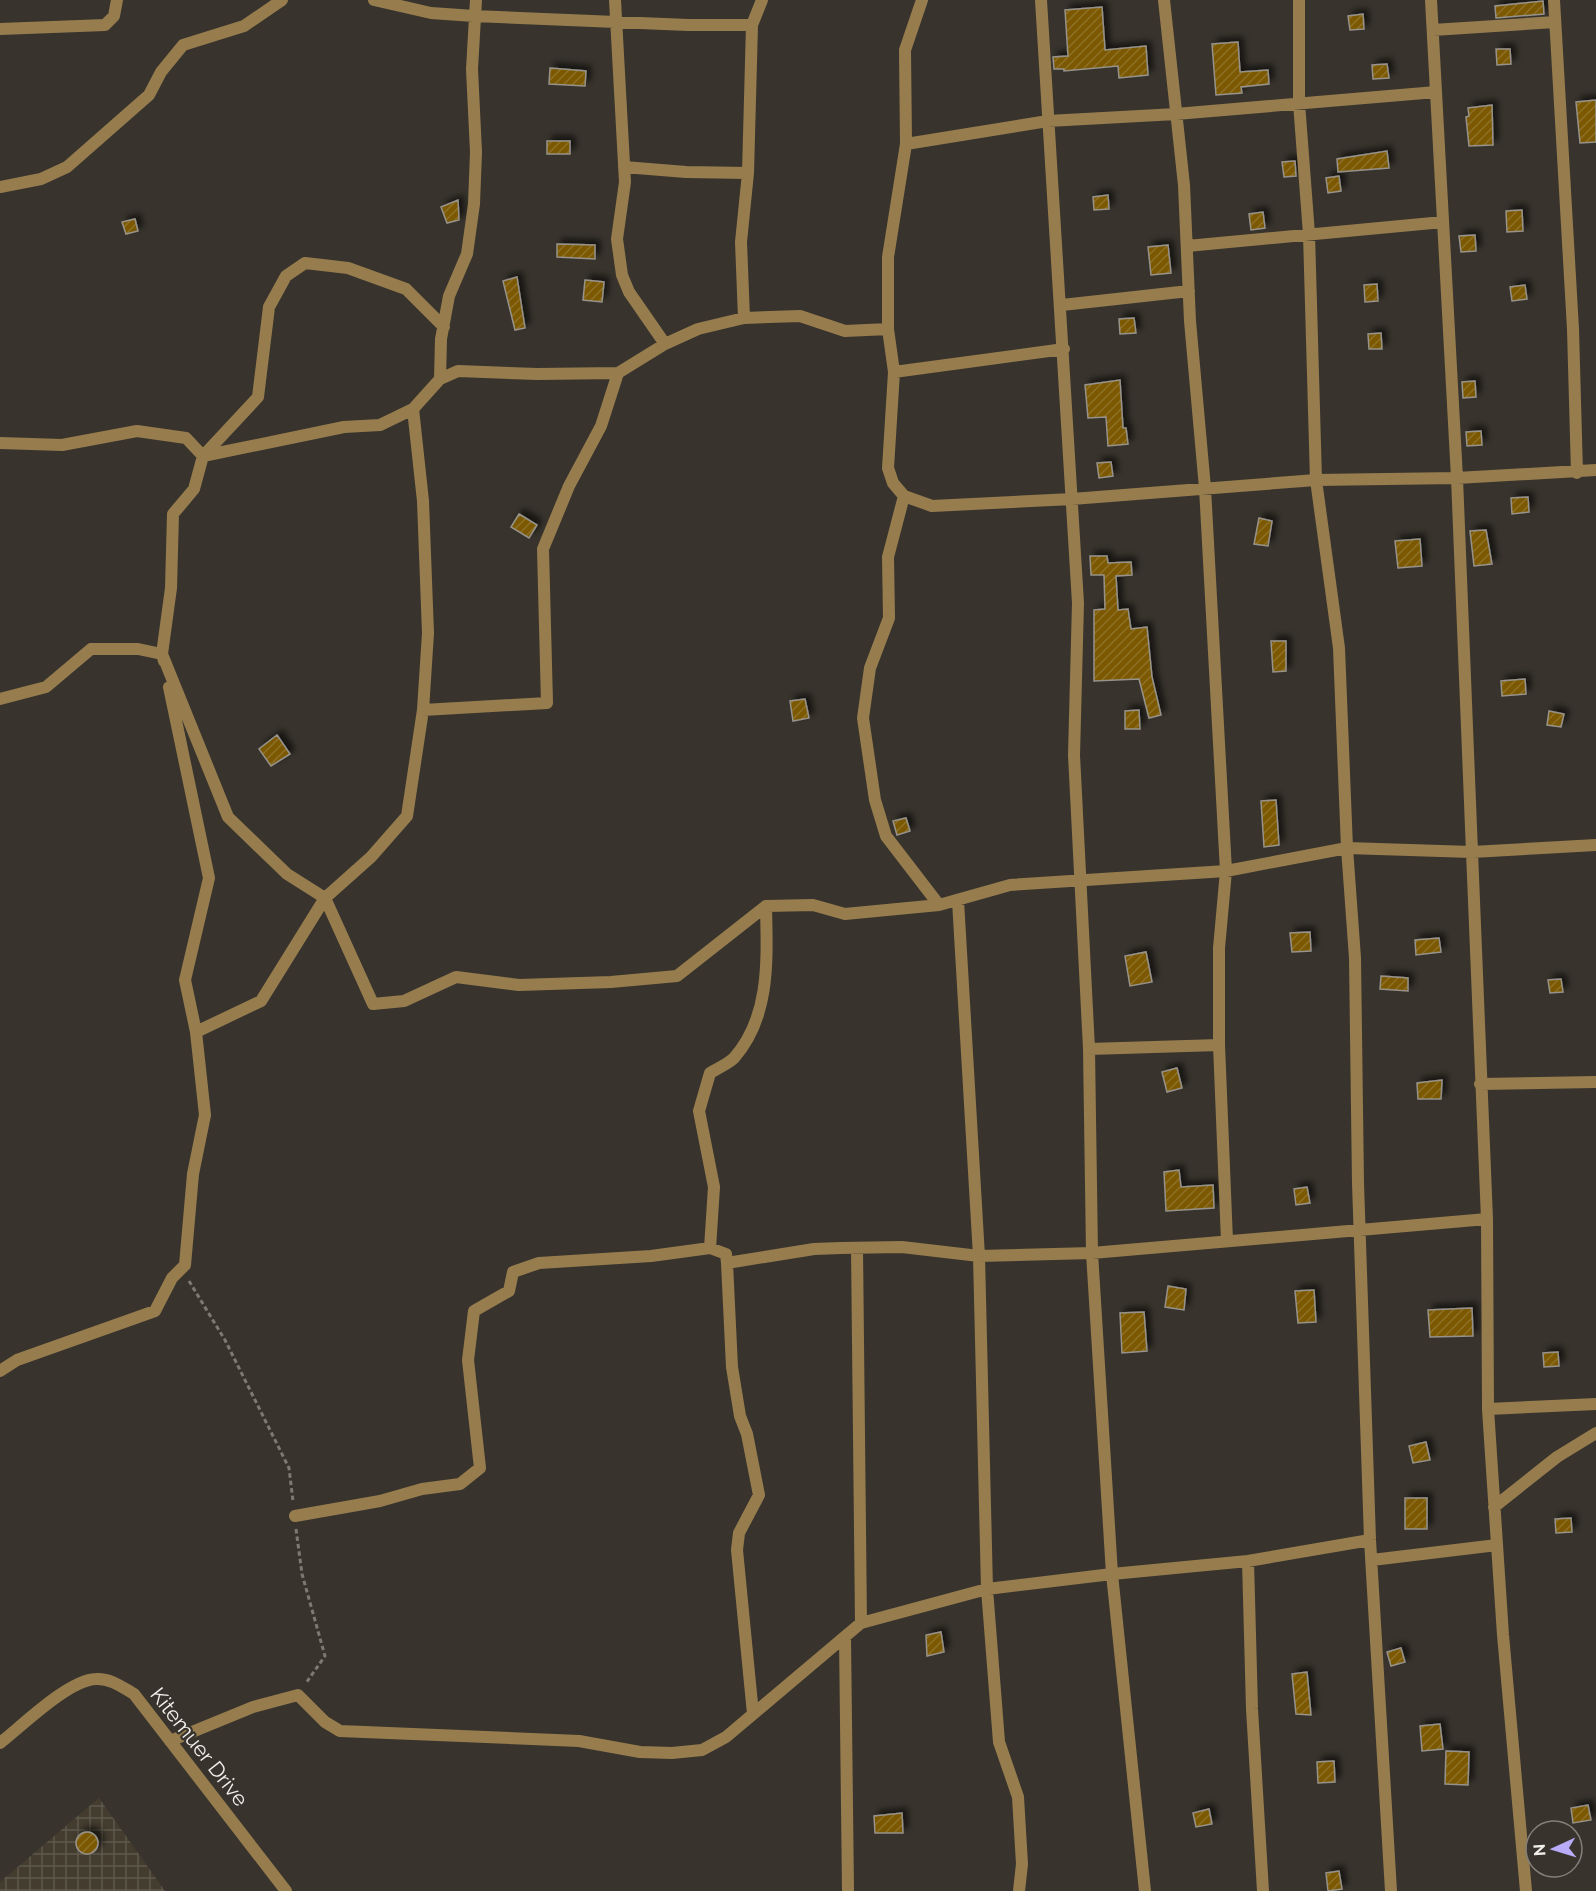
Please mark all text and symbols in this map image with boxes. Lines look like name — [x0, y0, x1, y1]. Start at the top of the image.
street label: Kitemuer Drive — [145, 1682, 253, 1811]
north arrow — [1524, 1819, 1584, 1879]
text: N — [1530, 1843, 1549, 1857]

